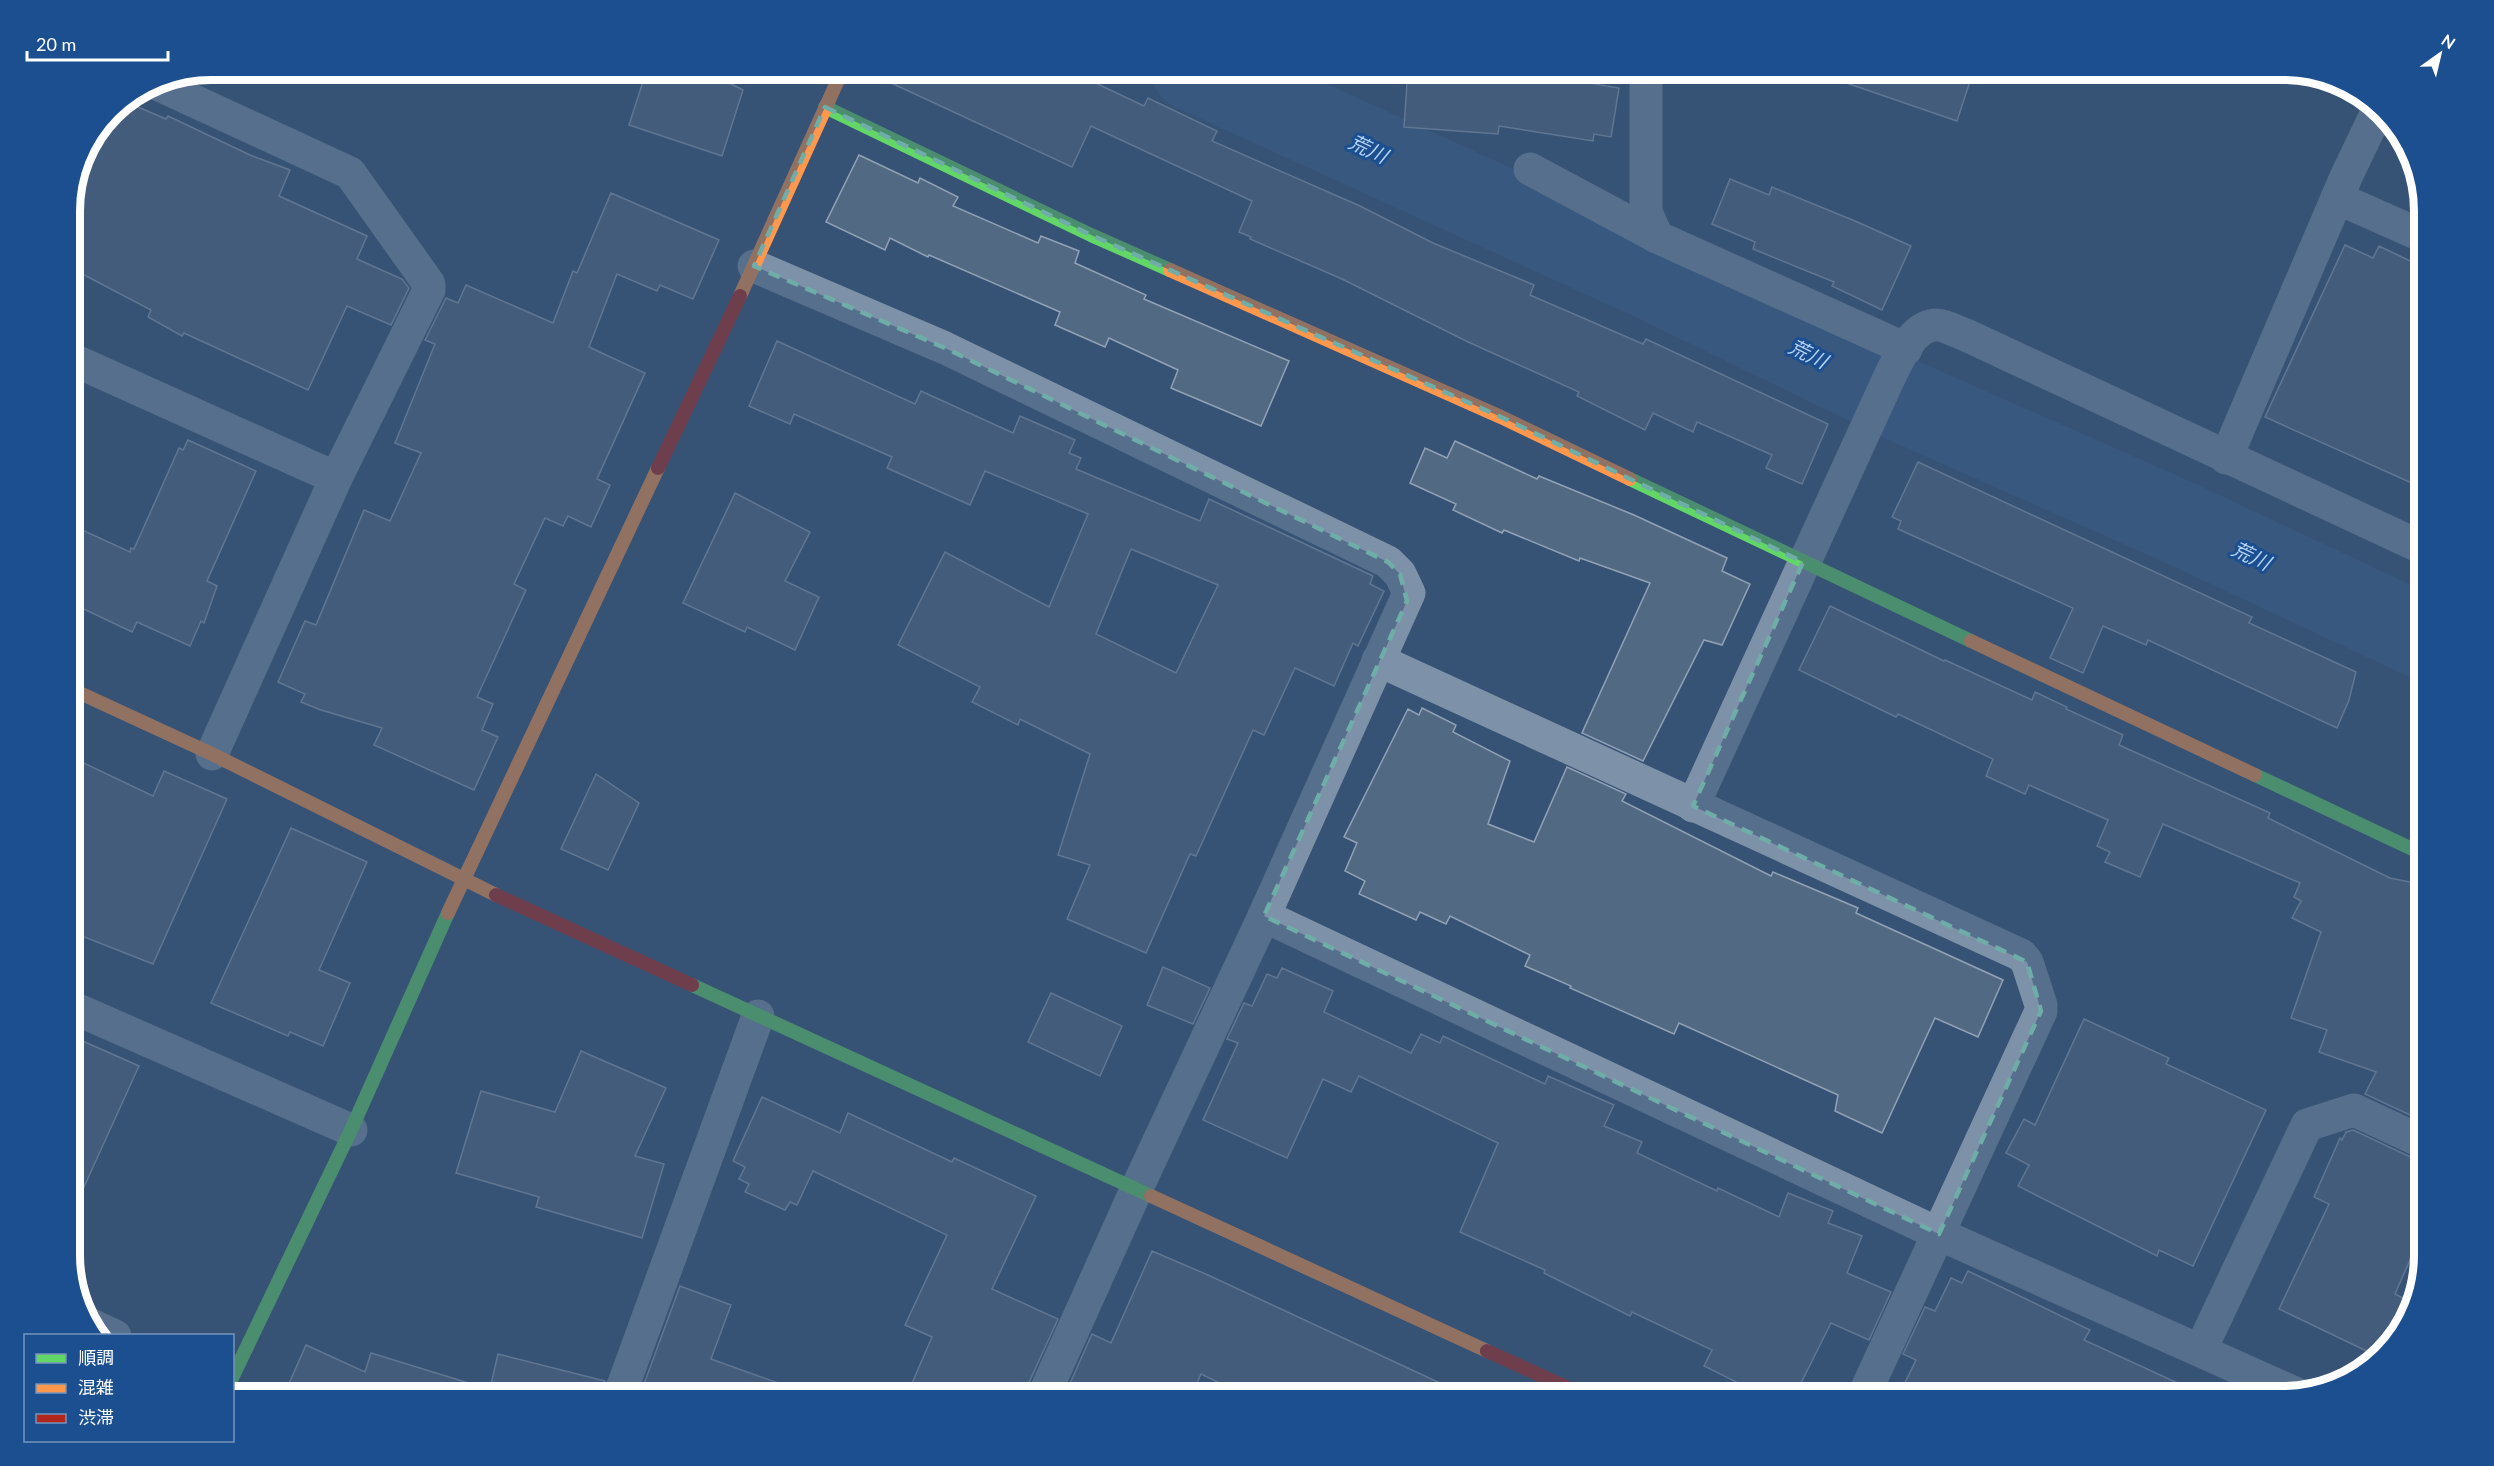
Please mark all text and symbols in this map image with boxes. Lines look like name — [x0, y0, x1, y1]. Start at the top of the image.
scale bar — [27, 24, 168, 62]
north arrow — [2410, 24, 2470, 84]
text: N — [2438, 30, 2459, 52]
text: 20 m — [36, 33, 76, 55]
water label: 荒川 — [1345, 129, 1393, 168]
water label: 荒川 — [1785, 334, 1833, 374]
water label: 荒川 — [2228, 536, 2276, 575]
legend — [24, 1334, 234, 1442]
text: 順調 — [78, 1346, 114, 1368]
text: 混雑 — [78, 1376, 114, 1398]
text: 渋滞 — [78, 1406, 114, 1428]

